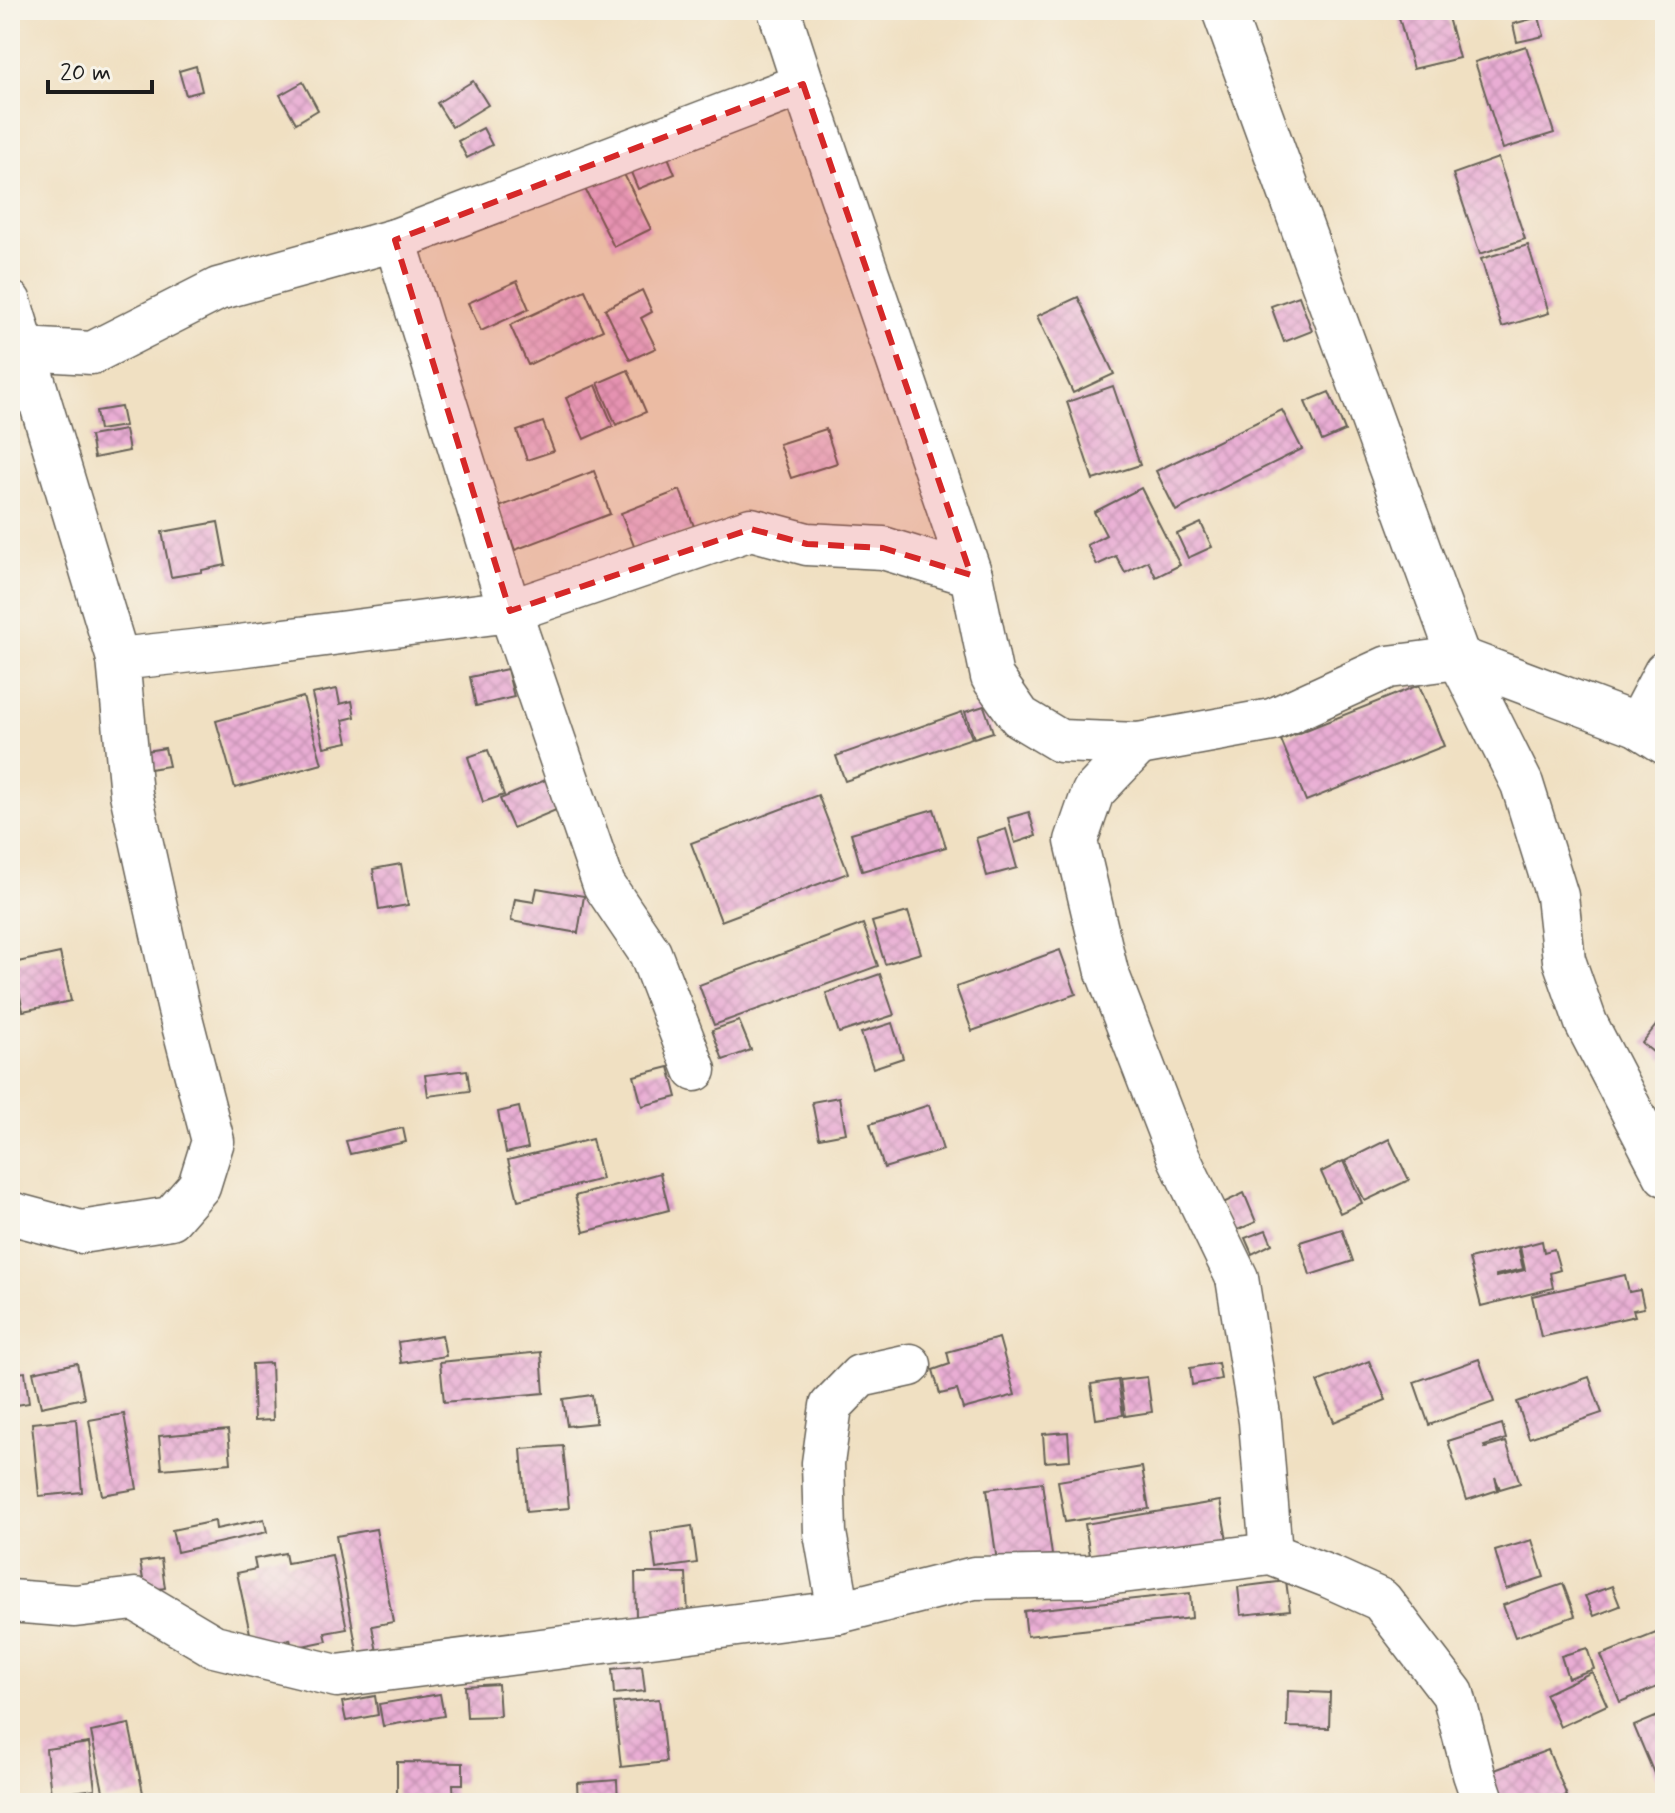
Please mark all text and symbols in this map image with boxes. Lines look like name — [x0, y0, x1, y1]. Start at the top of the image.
scale bar — [48, 44, 152, 94]
text: 20 m — [60, 58, 111, 89]

